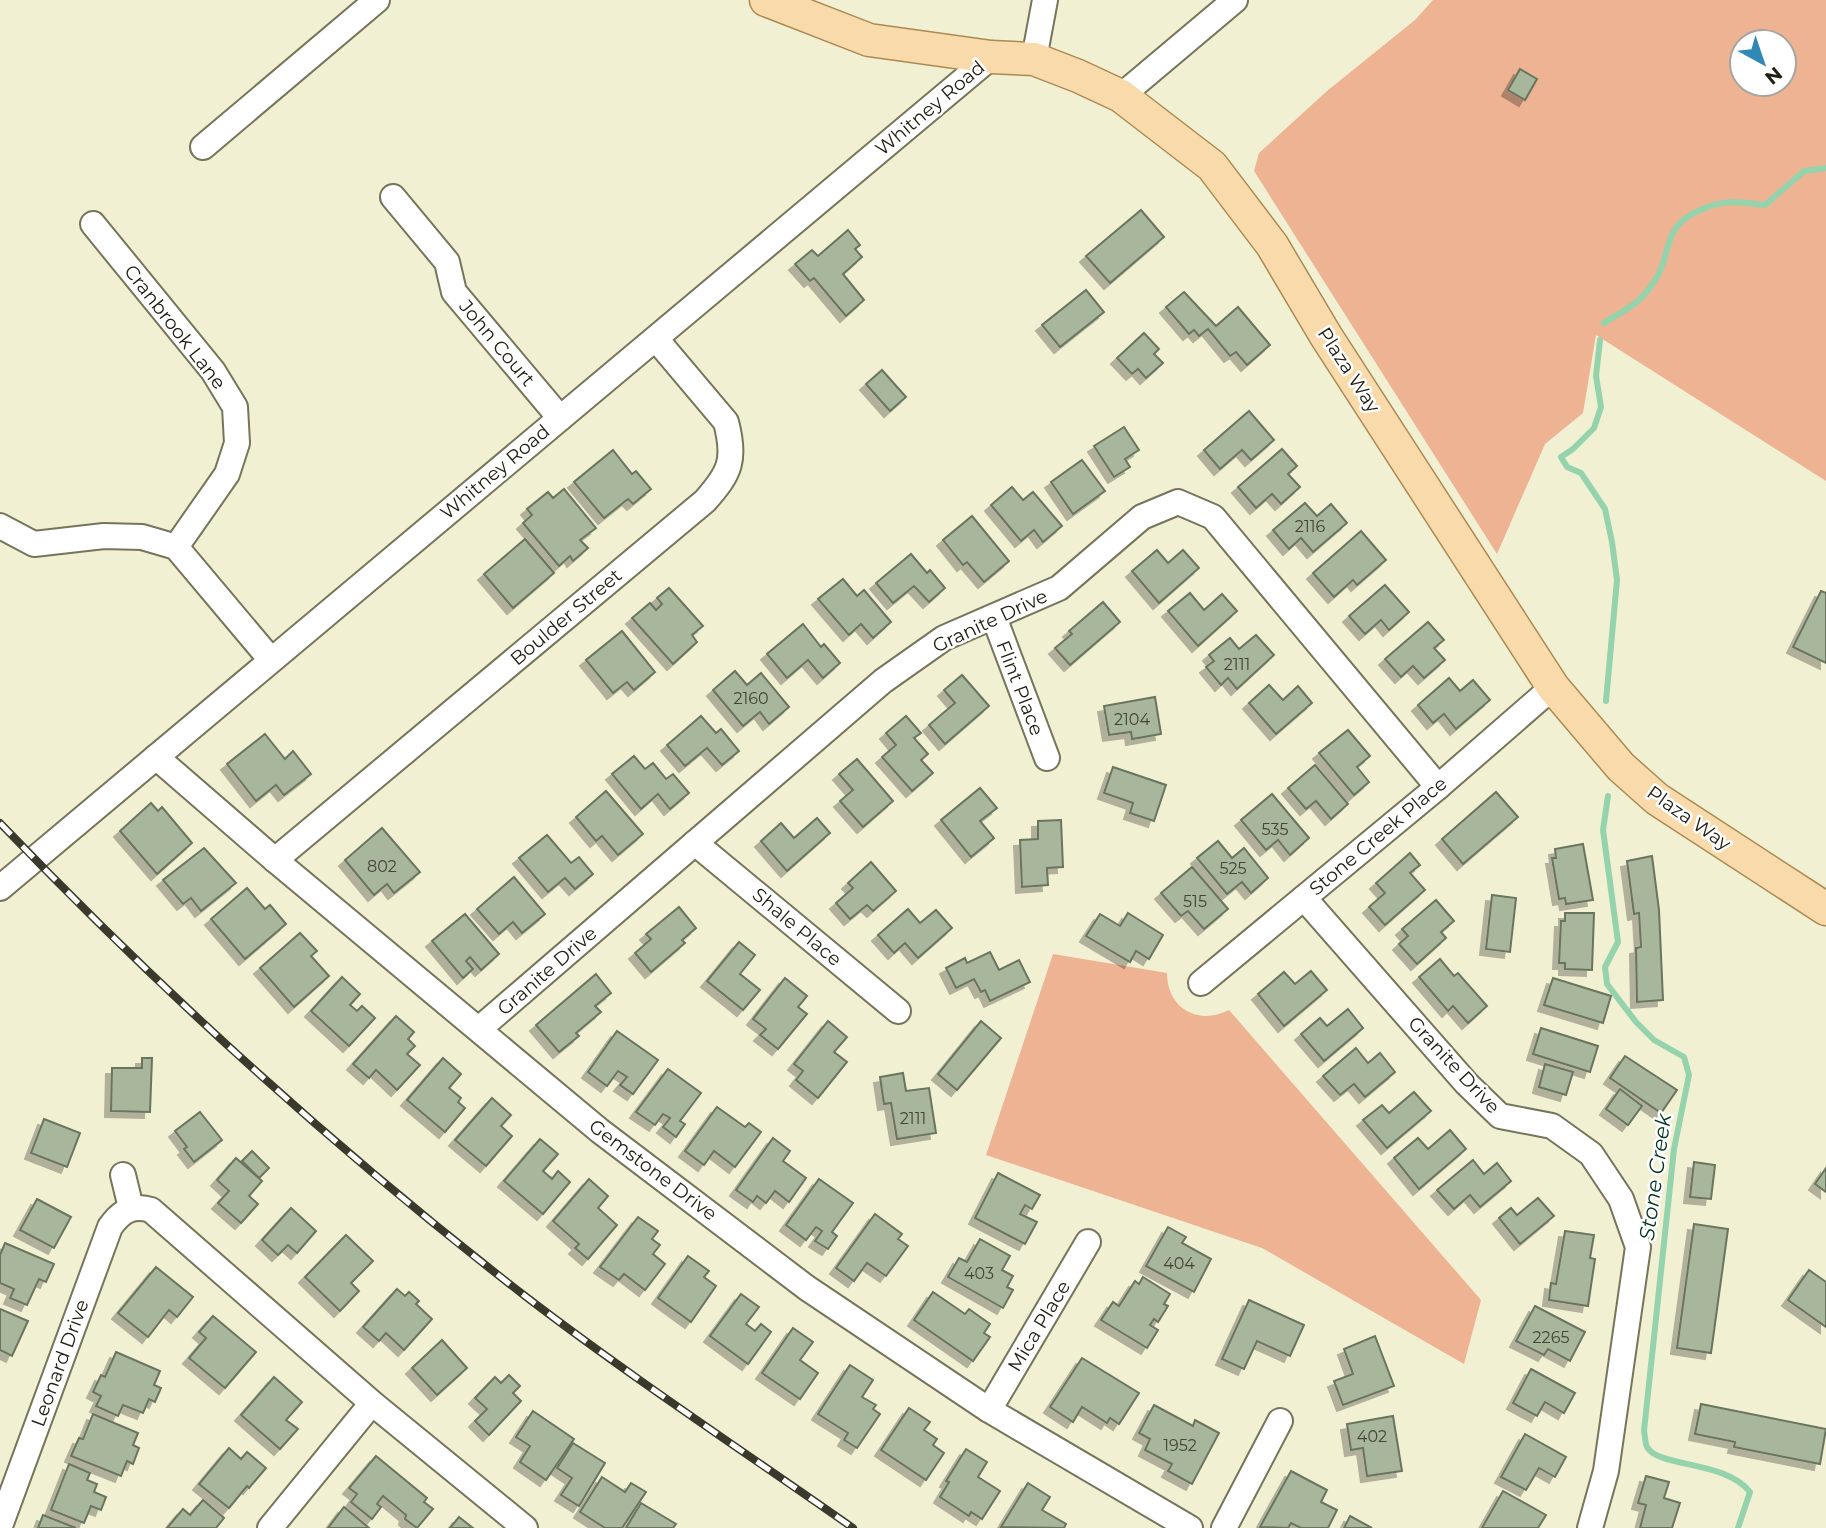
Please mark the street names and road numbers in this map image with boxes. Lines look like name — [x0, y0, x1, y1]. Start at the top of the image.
street label: Whitney Road — [871, 56, 989, 160]
street label: Cranbrook Lane — [119, 260, 231, 394]
street label: John Court — [454, 294, 540, 391]
street label: Plaza Way — [1313, 323, 1385, 418]
street label: Whitney Road — [436, 420, 554, 524]
street label: Boulder Street — [506, 563, 627, 670]
street label: Granite Drive — [929, 584, 1051, 658]
street label: Flint Place — [991, 637, 1049, 739]
street label: Stone Creek Place — [1305, 772, 1451, 900]
street label: Plaza Way — [1643, 781, 1736, 856]
street label: Shale Place — [748, 883, 846, 971]
street label: Granite Drive — [493, 922, 601, 1020]
street label: Granite Drive — [1403, 1012, 1505, 1118]
street label: Gemstone Drive — [585, 1114, 721, 1226]
street label: Mica Place — [1003, 1276, 1075, 1376]
street label: Leonard Drive — [26, 1296, 94, 1430]

